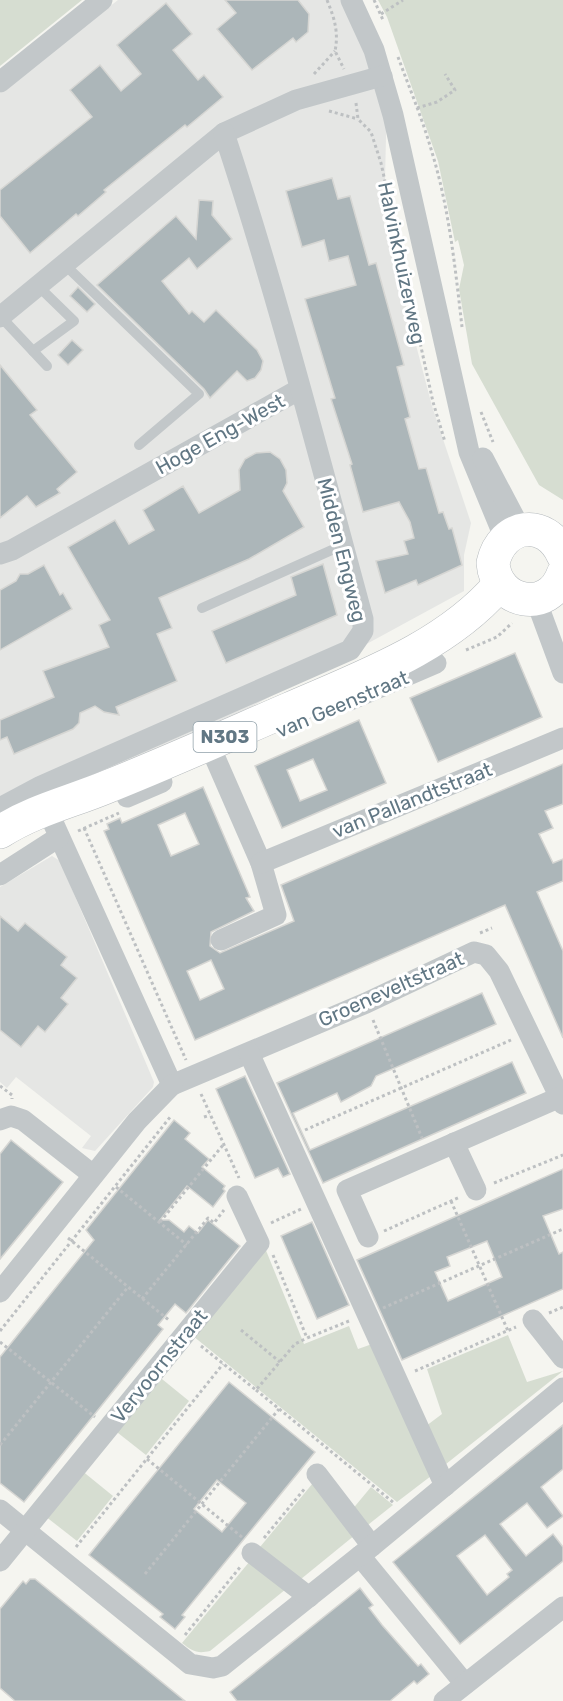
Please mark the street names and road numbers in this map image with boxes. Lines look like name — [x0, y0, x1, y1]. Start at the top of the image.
street label: Halvinkhuizerweg — [373, 180, 431, 346]
street label: Hoge Eng-West — [151, 388, 289, 479]
street label: Midden Engweg — [312, 475, 372, 625]
street label: van Geenstraat — [272, 665, 412, 743]
road number: N303 — [194, 722, 256, 752]
street label: van Pallandtstraat — [329, 757, 496, 843]
street label: Groeneveltstraat — [315, 946, 468, 1032]
street label: Vervoornstraat — [106, 1304, 212, 1428]

